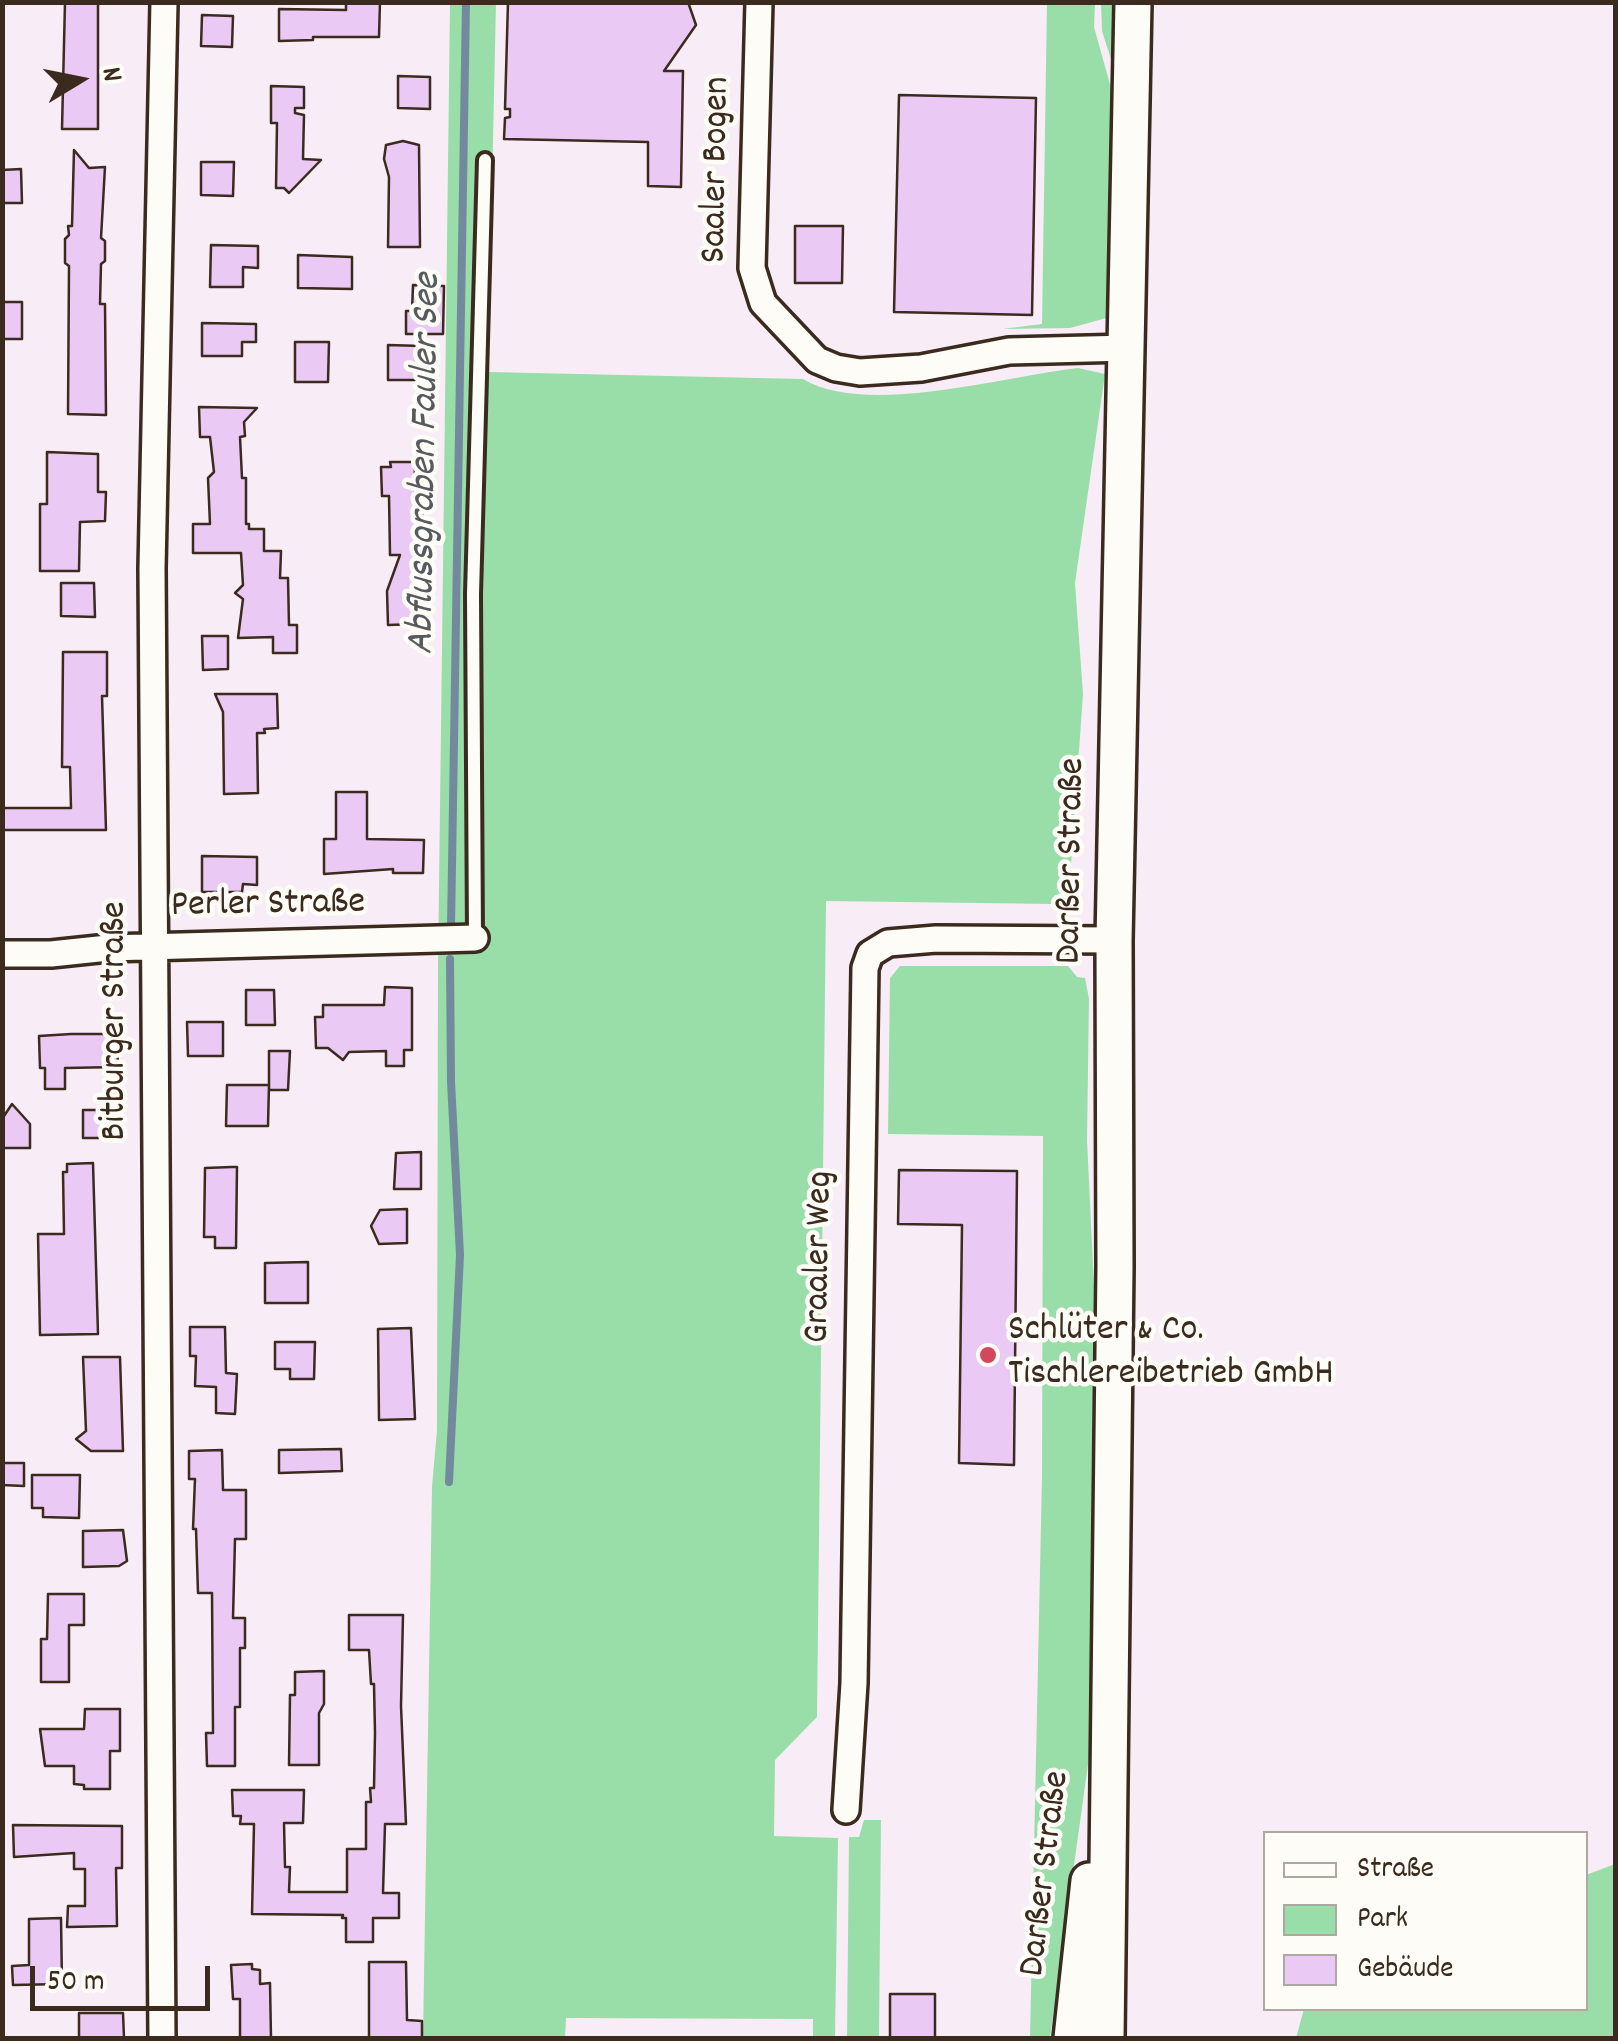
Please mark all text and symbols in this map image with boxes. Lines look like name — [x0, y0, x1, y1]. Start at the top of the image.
north arrow — [30, 30, 130, 130]
text: N — [89, 65, 130, 85]
street label: Saaler Bogen — [695, 76, 743, 264]
water label: Abflussgraben Fauler See — [401, 273, 455, 655]
street label: Darßer Straße — [1049, 757, 1099, 965]
street label: Perler Straße — [171, 883, 365, 931]
street label: Bitburger Straße — [95, 901, 141, 1141]
street label: Graaler Weg — [798, 1170, 846, 1344]
place label: Schlüter & Co. Tischlereibetrieb GmbH — [1008, 1310, 1334, 1400]
marker: Schlüter & Co. Tischlereibetrieb GmbH — [977, 1344, 999, 1366]
street label: Darßer Straße — [1013, 1769, 1083, 1979]
legend — [1263, 1831, 1588, 2011]
text: Straße — [1357, 1849, 1434, 1892]
text: Park — [1357, 1899, 1408, 1942]
scale bar — [35, 1946, 215, 2008]
text: Gebäude — [1357, 1949, 1454, 1992]
text: 50 m — [47, 1962, 105, 2005]

